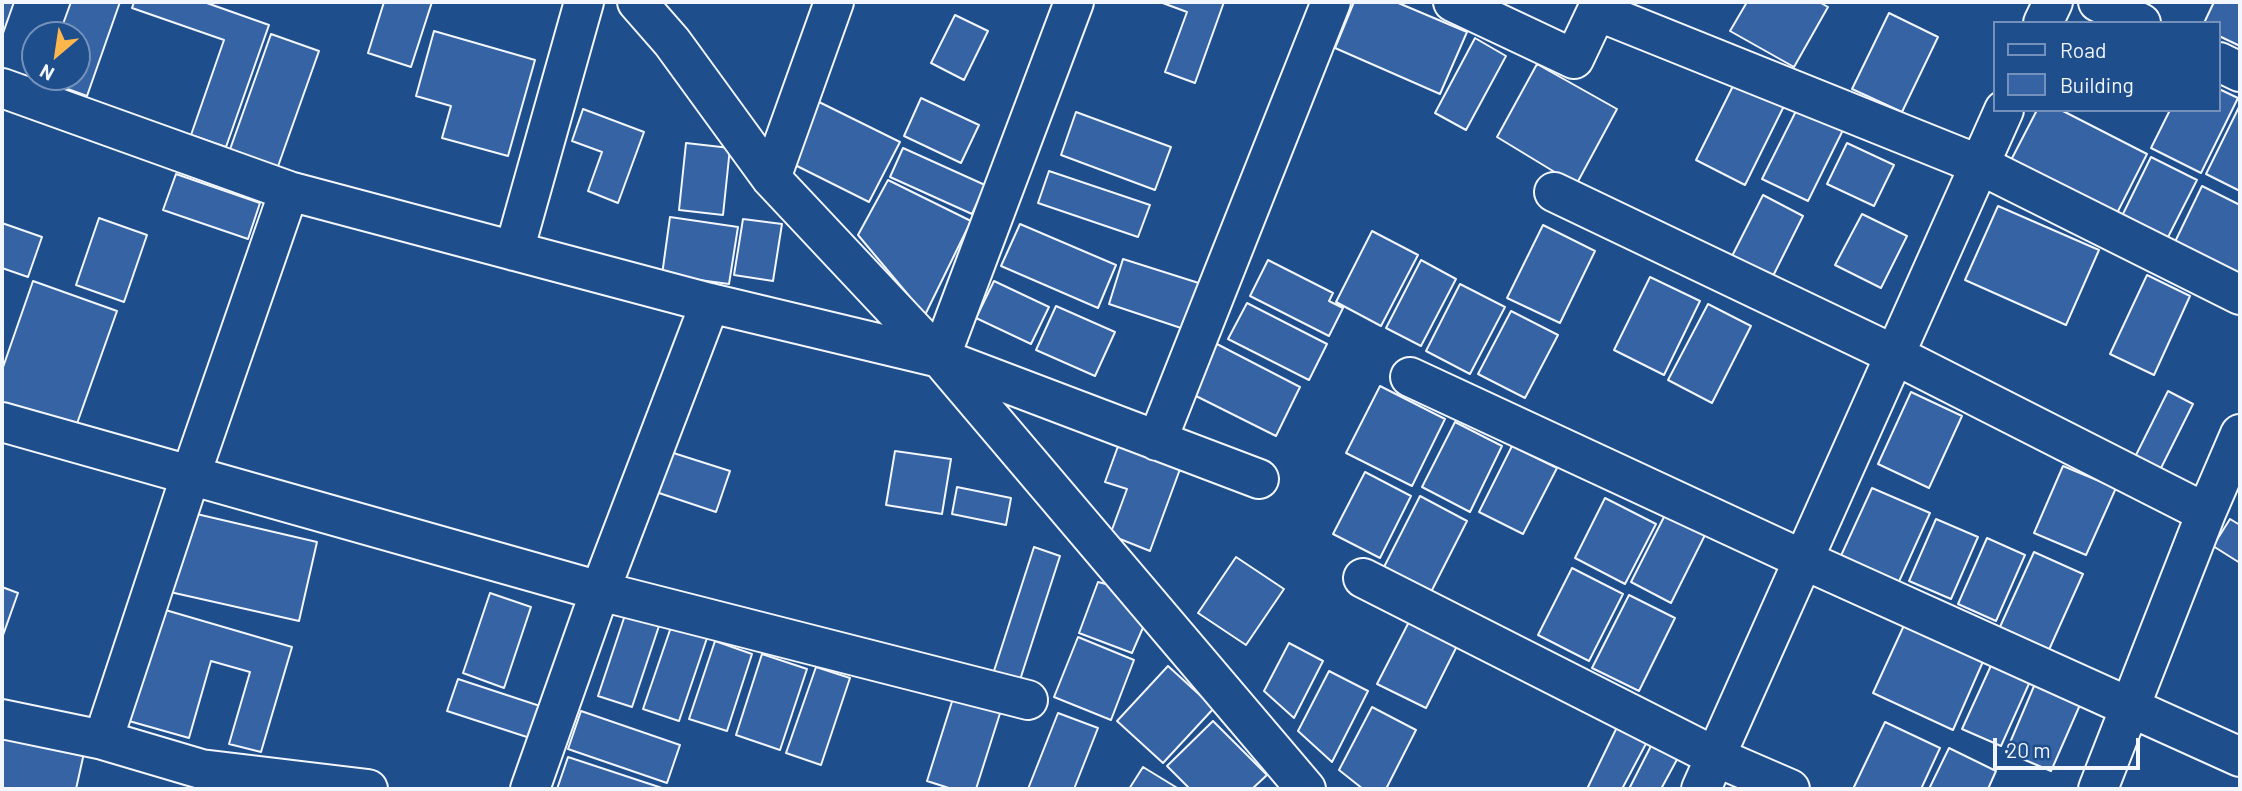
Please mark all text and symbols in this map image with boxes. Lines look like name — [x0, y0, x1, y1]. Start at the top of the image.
north arrow — [21, 21, 91, 91]
legend — [1994, 21, 2221, 112]
text: Road — [2060, 37, 2106, 62]
text: N — [35, 60, 58, 86]
text: Building — [2060, 72, 2134, 97]
scale bar — [1997, 724, 2144, 768]
text: 20 m — [2006, 737, 2051, 762]

